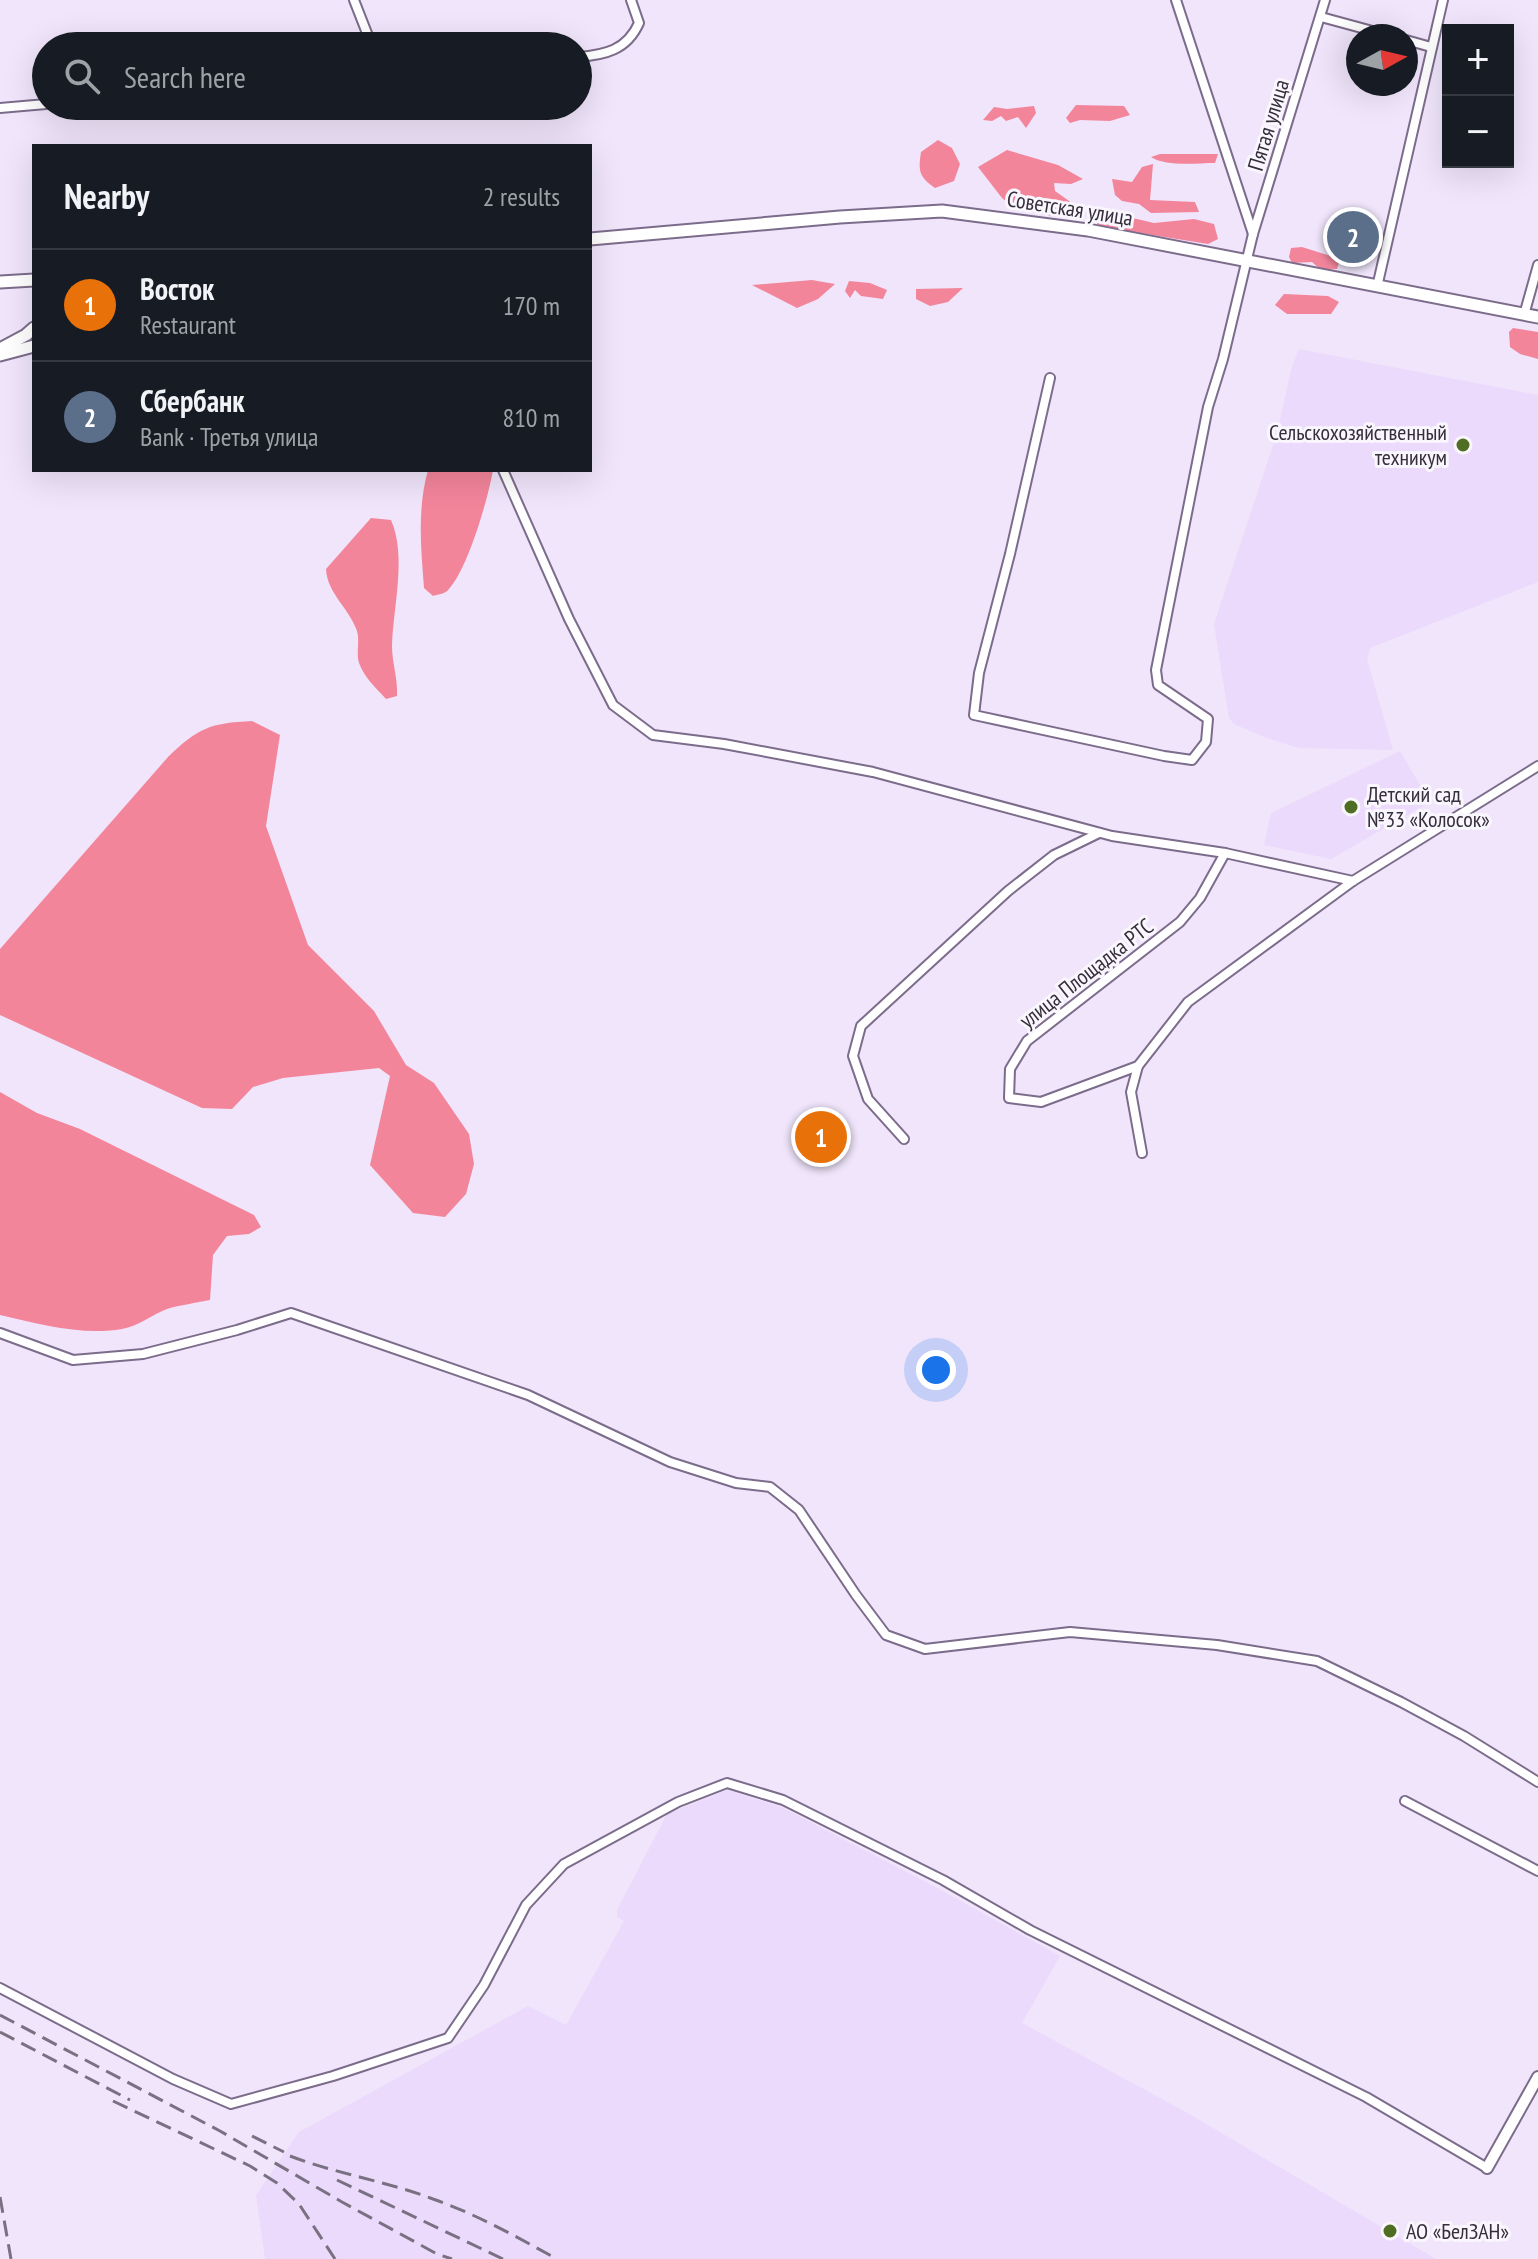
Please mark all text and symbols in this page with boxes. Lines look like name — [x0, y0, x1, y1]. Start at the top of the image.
north arrow — [1346, 24, 1418, 96]
map controls — [1442, 24, 1514, 168]
button: + — [1442, 24, 1514, 96]
search box — [32, 32, 592, 120]
icon: search — [60, 54, 104, 98]
text: Search here — [124, 57, 246, 96]
street label: Пятая улица — [1241, 76, 1295, 174]
button: − — [1442, 96, 1514, 168]
text: Nearby — [64, 174, 149, 218]
text: 2 results — [483, 180, 560, 213]
street label: Советская улица — [1005, 184, 1135, 232]
pin: 2 — [1327, 207, 1379, 267]
text: Восток — [140, 269, 214, 308]
text: 1 — [84, 289, 96, 322]
text: 170 m — [502, 289, 560, 322]
text: Restaurant — [140, 308, 236, 341]
text: Сбербанк — [140, 381, 245, 420]
text: 2 — [84, 401, 96, 434]
text: 810 m — [502, 401, 560, 434]
place label: Сельскохозяйственный техникум — [1269, 418, 1447, 471]
text: Bank · Третья улица — [140, 420, 318, 453]
marker: Сельскохозяйственный техникум — [1454, 436, 1472, 454]
place label: Детский сад №33 «Колосок» — [1367, 780, 1490, 833]
marker: Детский сад №33 «Колосок» — [1342, 798, 1360, 816]
street label: улица Площадка РТС — [1013, 912, 1159, 1034]
pin: 1 — [795, 1107, 847, 1167]
your location — [916, 1350, 956, 1390]
place label: АО «БелЗАН» — [1406, 2217, 1509, 2245]
marker: АО «БелЗАН» — [1381, 2222, 1399, 2240]

